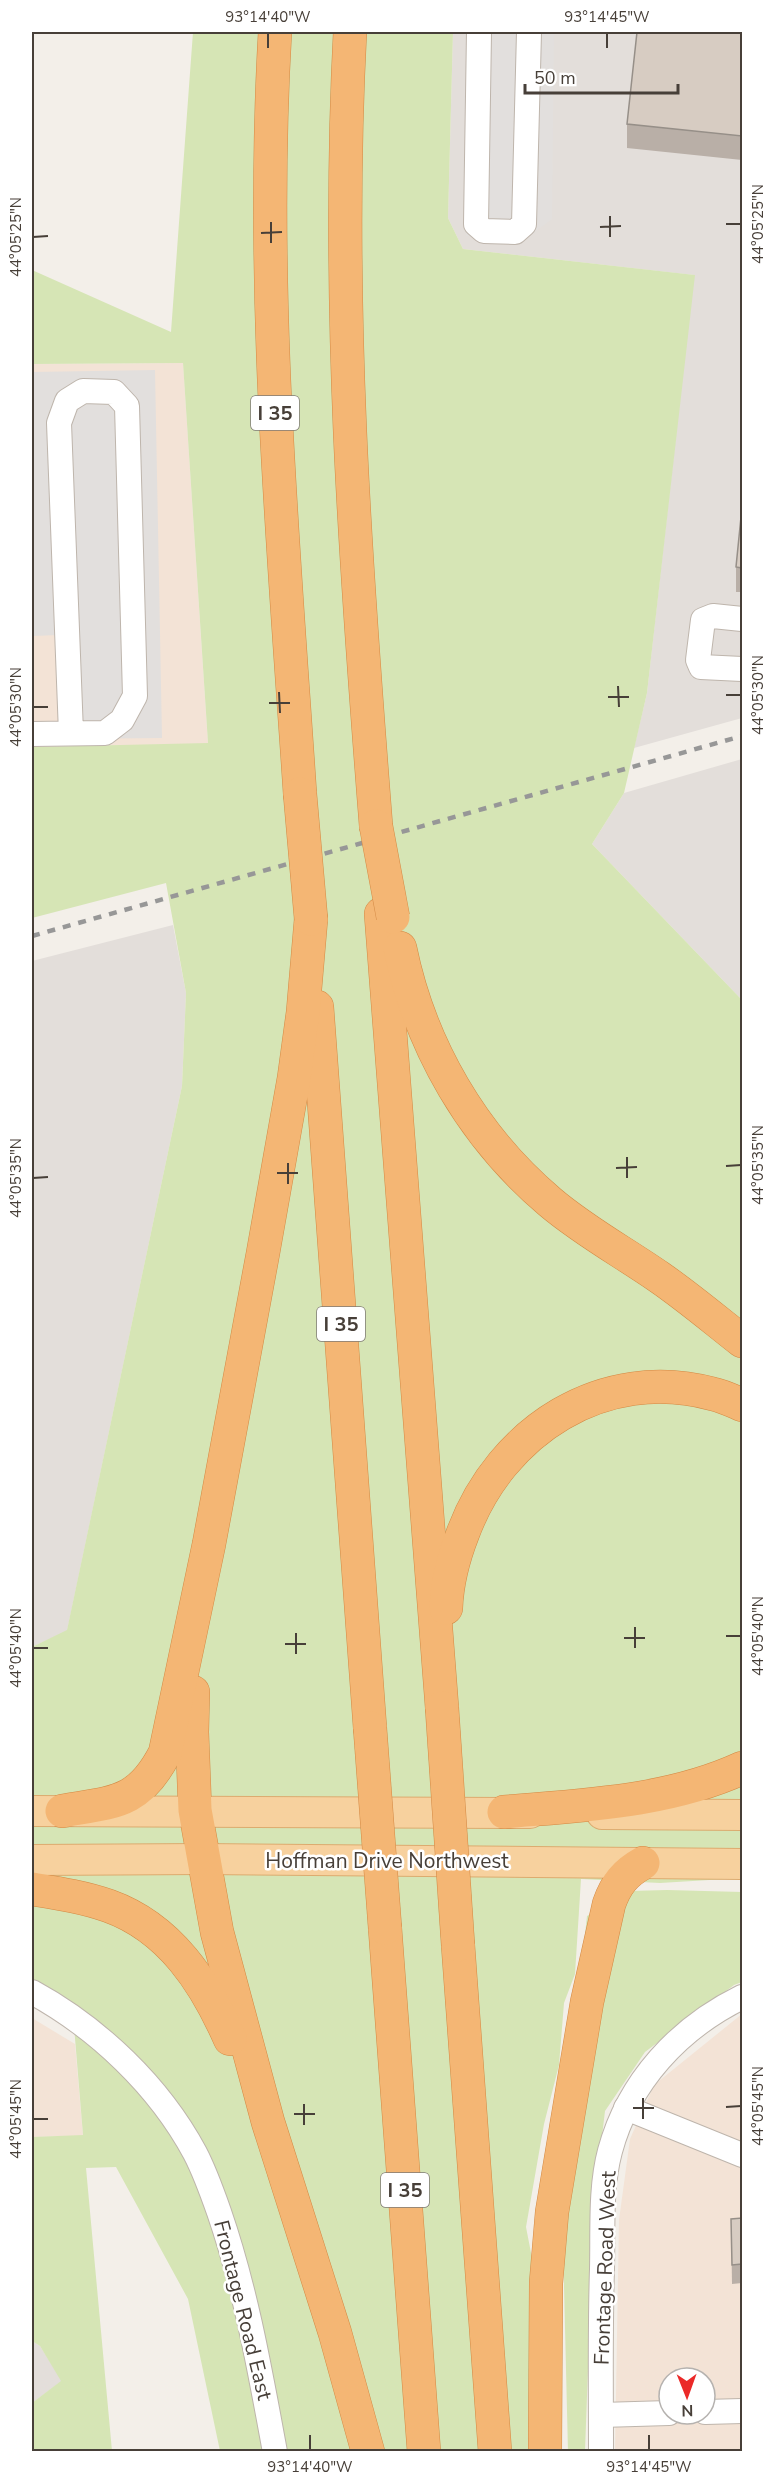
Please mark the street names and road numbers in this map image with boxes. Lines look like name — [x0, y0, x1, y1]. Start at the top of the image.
road number: I 35 — [251, 396, 299, 430]
road number: I 35 — [317, 1307, 365, 1341]
street label: Hoffman Drive Northwest — [265, 1847, 509, 1875]
street label: Frontage Road West — [588, 2170, 622, 2366]
road number: I 35 — [381, 2173, 429, 2207]
street label: Frontage Road East — [207, 2217, 279, 2403]

